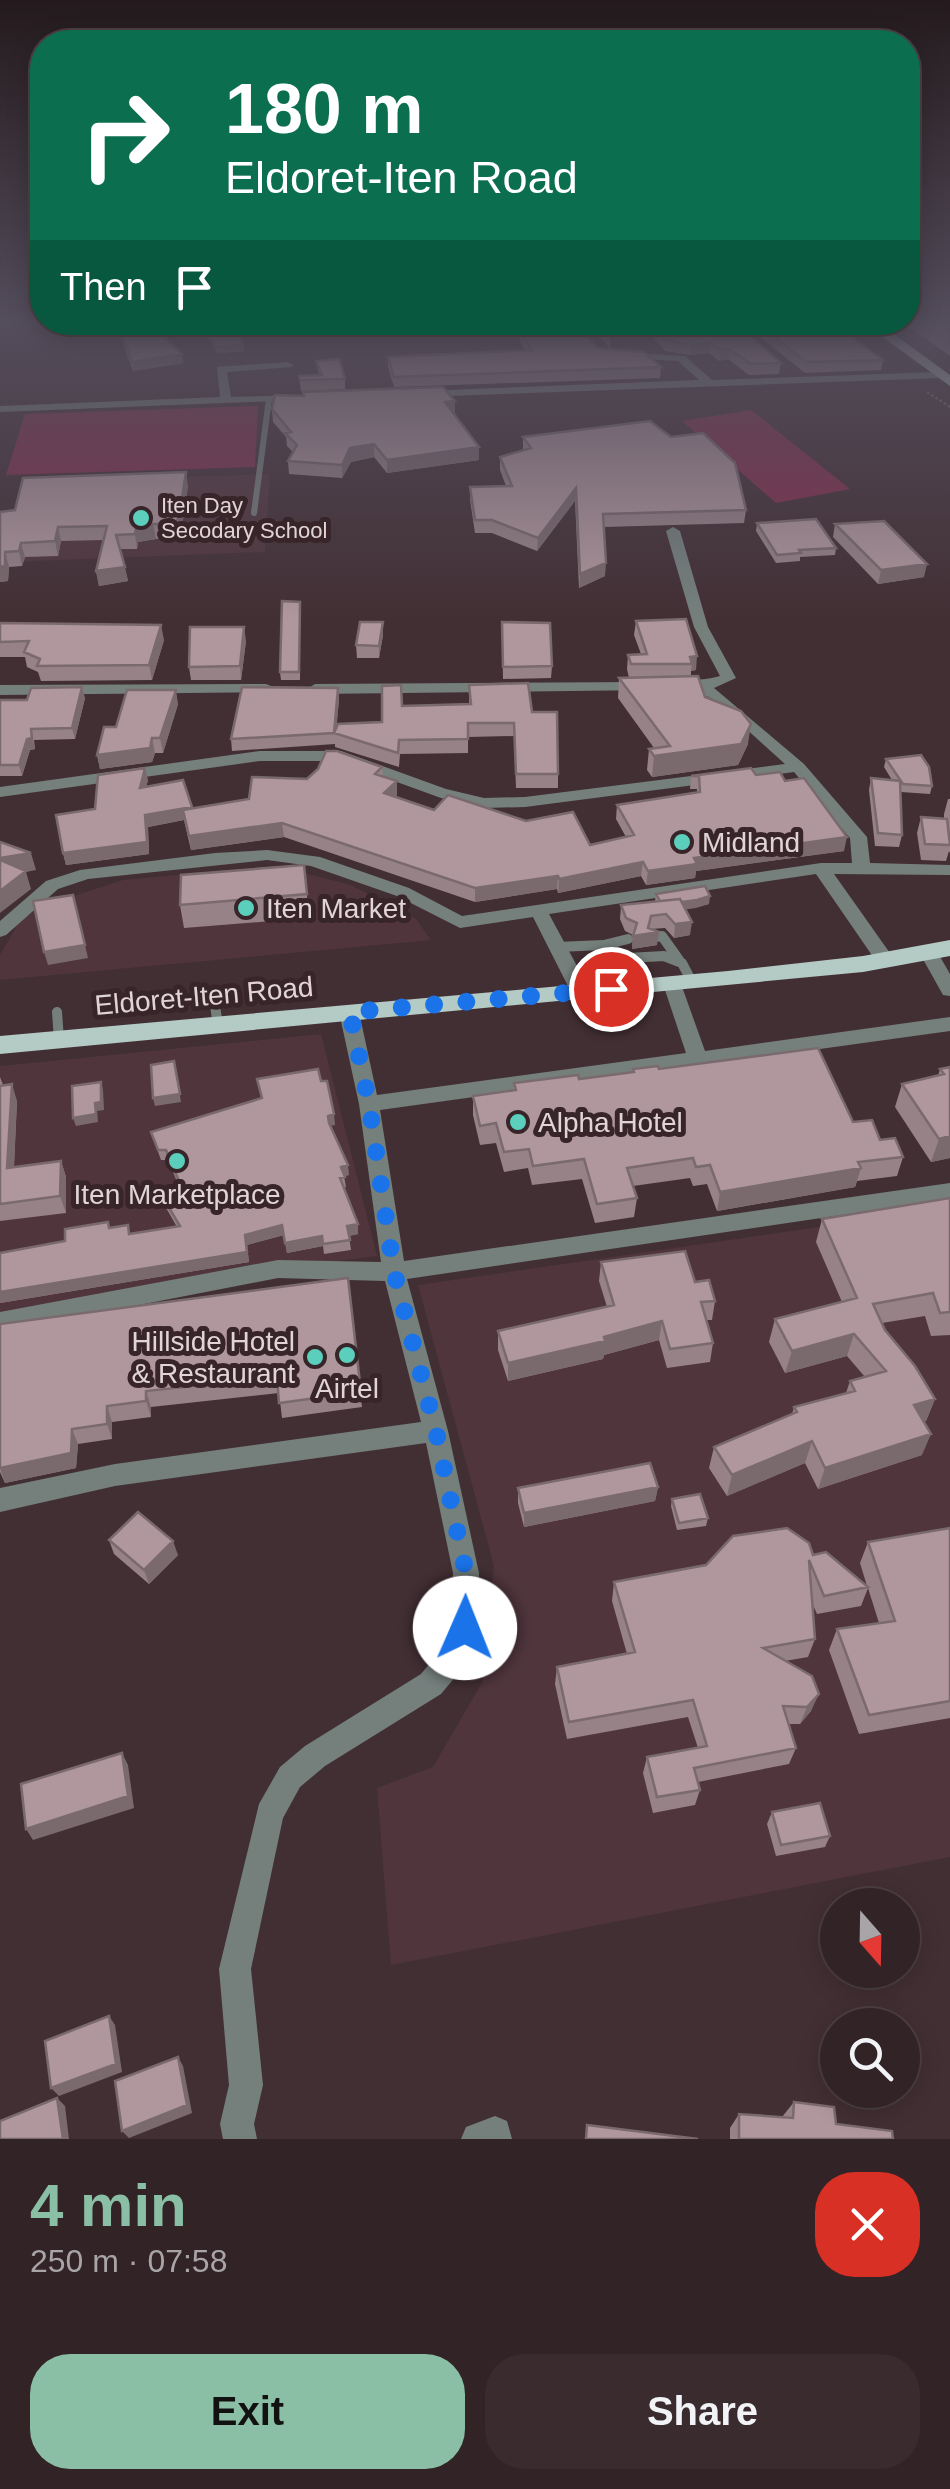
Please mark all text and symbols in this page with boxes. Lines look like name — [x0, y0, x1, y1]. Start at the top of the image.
icon: right — [60, 70, 190, 200]
text: 180 m — [225, 70, 423, 148]
text: Eldoret-Iten Road — [225, 152, 578, 203]
icon: arrive — [167, 260, 222, 315]
text: Then — [60, 266, 147, 308]
place label: Iten Day Secodary School — [161, 493, 327, 543]
marker: Iten Day Secodary School — [130, 507, 152, 529]
place label: Midland — [702, 827, 800, 858]
marker: Midland — [671, 831, 693, 853]
place label: Iten Market — [266, 893, 406, 924]
marker: Iten Market — [235, 897, 257, 919]
pin — [569, 947, 654, 1032]
icon: arrive — [584, 962, 639, 1017]
street label: Eldoret-Iten Road — [93, 971, 315, 1021]
place label: Alpha Hotel — [538, 1107, 683, 1138]
marker: Alpha Hotel — [507, 1111, 529, 1133]
marker: Iten Marketplace — [166, 1150, 188, 1172]
place label: Iten Marketplace — [74, 1179, 281, 1210]
place label: Hillside Hotel & Restaurant — [132, 1326, 295, 1389]
marker: Airtel — [336, 1344, 358, 1366]
marker: Hillside Hotel & Restaurant — [304, 1346, 326, 1368]
place label: Airtel — [315, 1373, 379, 1404]
position arrow — [413, 1576, 517, 1680]
north arrow — [820, 1888, 920, 1988]
map controls — [820, 1888, 920, 2108]
button: search — [820, 2008, 920, 2108]
text: 4 min — [30, 2172, 187, 2239]
button: close — [815, 2172, 920, 2277]
text: 250 m · 07:58 — [30, 2243, 227, 2279]
button: Exit — [30, 2354, 465, 2469]
button: Share — [485, 2354, 920, 2469]

